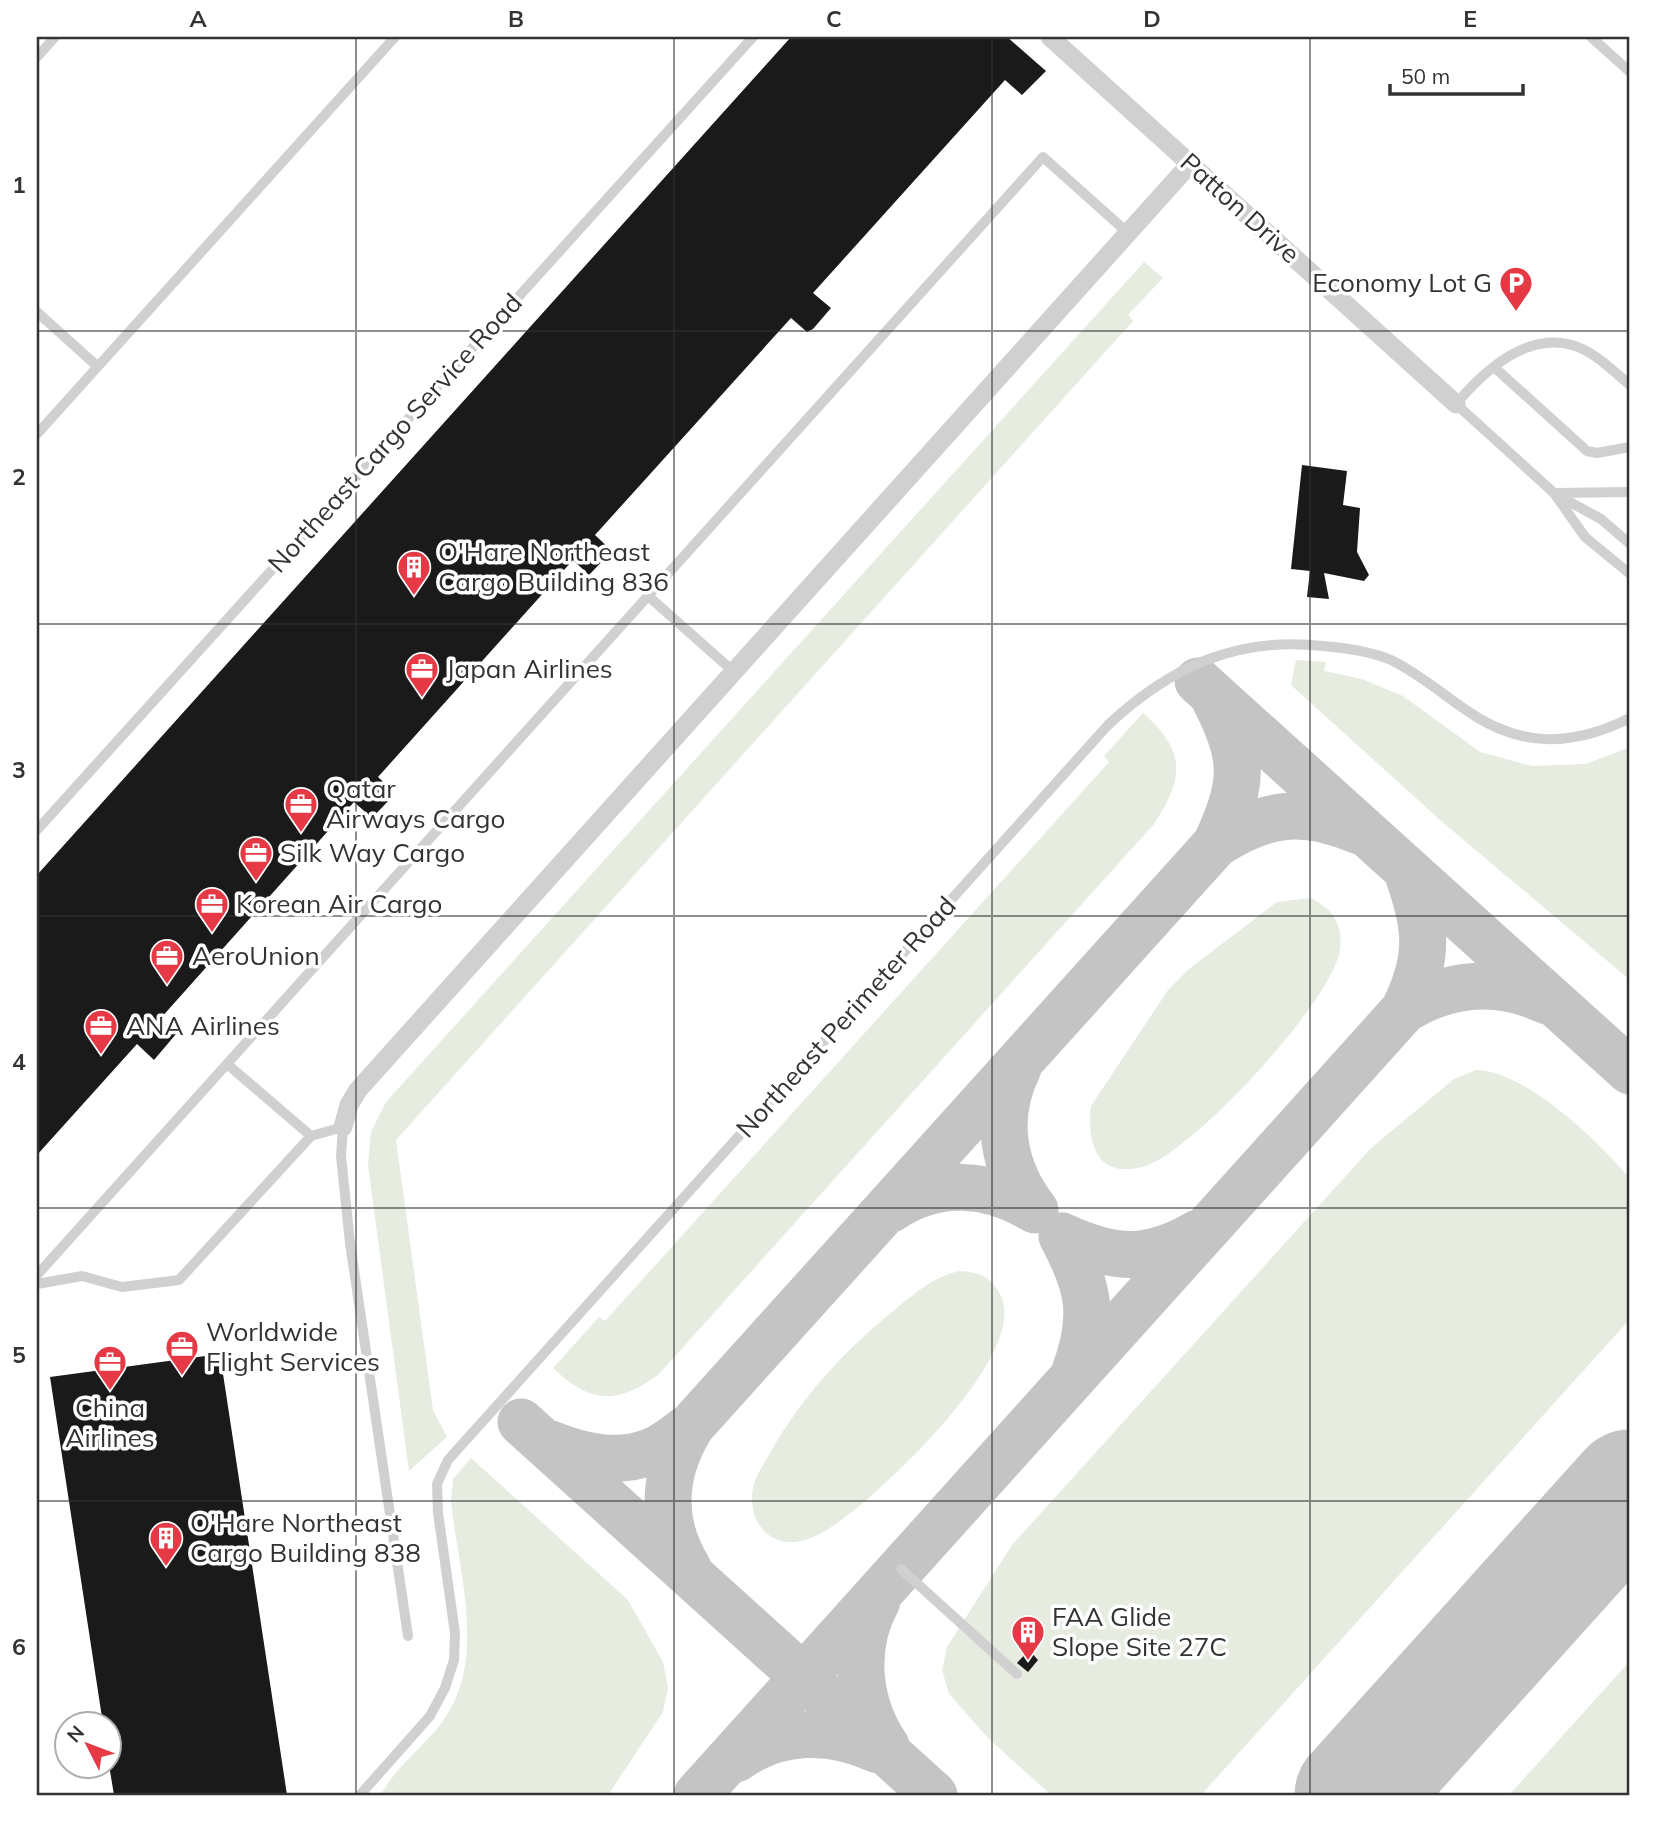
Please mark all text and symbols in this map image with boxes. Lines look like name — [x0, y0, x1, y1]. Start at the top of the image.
text: A — [189, 4, 207, 33]
text: B — [508, 4, 524, 33]
text: C — [826, 4, 842, 33]
text: D — [1143, 4, 1161, 33]
text: E — [1463, 4, 1477, 33]
scale bar — [1390, 52, 1524, 96]
text: 50 m — [1401, 63, 1450, 89]
street label: Patton Drive — [1174, 145, 1307, 270]
text: 1 — [12, 170, 26, 199]
parking icon: Economy Lot G — [1497, 264, 1535, 313]
place label: Economy Lot G — [1312, 266, 1492, 299]
street label: Northeast Cargo Service Road — [260, 286, 529, 579]
text: 2 — [12, 462, 26, 491]
place label: O'Hare Northeast Cargo Building 836 — [438, 535, 669, 598]
building icon: O'Hare Northeast Cargo Building 836 — [395, 548, 433, 597]
office icon: Japan Airlines — [403, 650, 441, 699]
place label: Japan Airlines — [446, 652, 613, 685]
text: 3 — [12, 755, 26, 784]
place label: Qatar Airways Cargo — [326, 772, 505, 835]
office icon: Qatar Airways Cargo — [282, 785, 320, 834]
office icon: Silk Way Cargo — [237, 834, 275, 883]
place label: Silk Way Cargo — [280, 836, 465, 869]
office icon: Korean Air Cargo — [193, 885, 231, 934]
place label: Korean Air Cargo — [236, 887, 442, 920]
street label: Northeast Perimeter Road — [729, 889, 963, 1144]
office icon: AeroUnion — [148, 937, 186, 986]
place label: AeroUnion — [192, 939, 320, 972]
office icon: ANA Airlines — [82, 1007, 120, 1056]
place label: ANA Airlines — [126, 1009, 280, 1042]
text: 4 — [12, 1047, 26, 1076]
place label: Worldwide Flight Services — [206, 1315, 380, 1378]
office icon: Worldwide Flight Services — [163, 1328, 201, 1377]
text: 5 — [12, 1340, 26, 1369]
office icon: China Airlines — [91, 1343, 129, 1392]
place label: China Airlines — [65, 1391, 155, 1454]
place label: O'Hare Northeast Cargo Building 838 — [190, 1506, 421, 1569]
building icon: O'Hare Northeast Cargo Building 838 — [147, 1519, 185, 1568]
place label: FAA Glide Slope Site 27C — [1052, 1600, 1227, 1663]
building icon: FAA Glide Slope Site 27C — [1009, 1613, 1047, 1662]
text: 6 — [12, 1632, 26, 1661]
north arrow — [52, 1710, 122, 1780]
text: N — [62, 1720, 89, 1747]

